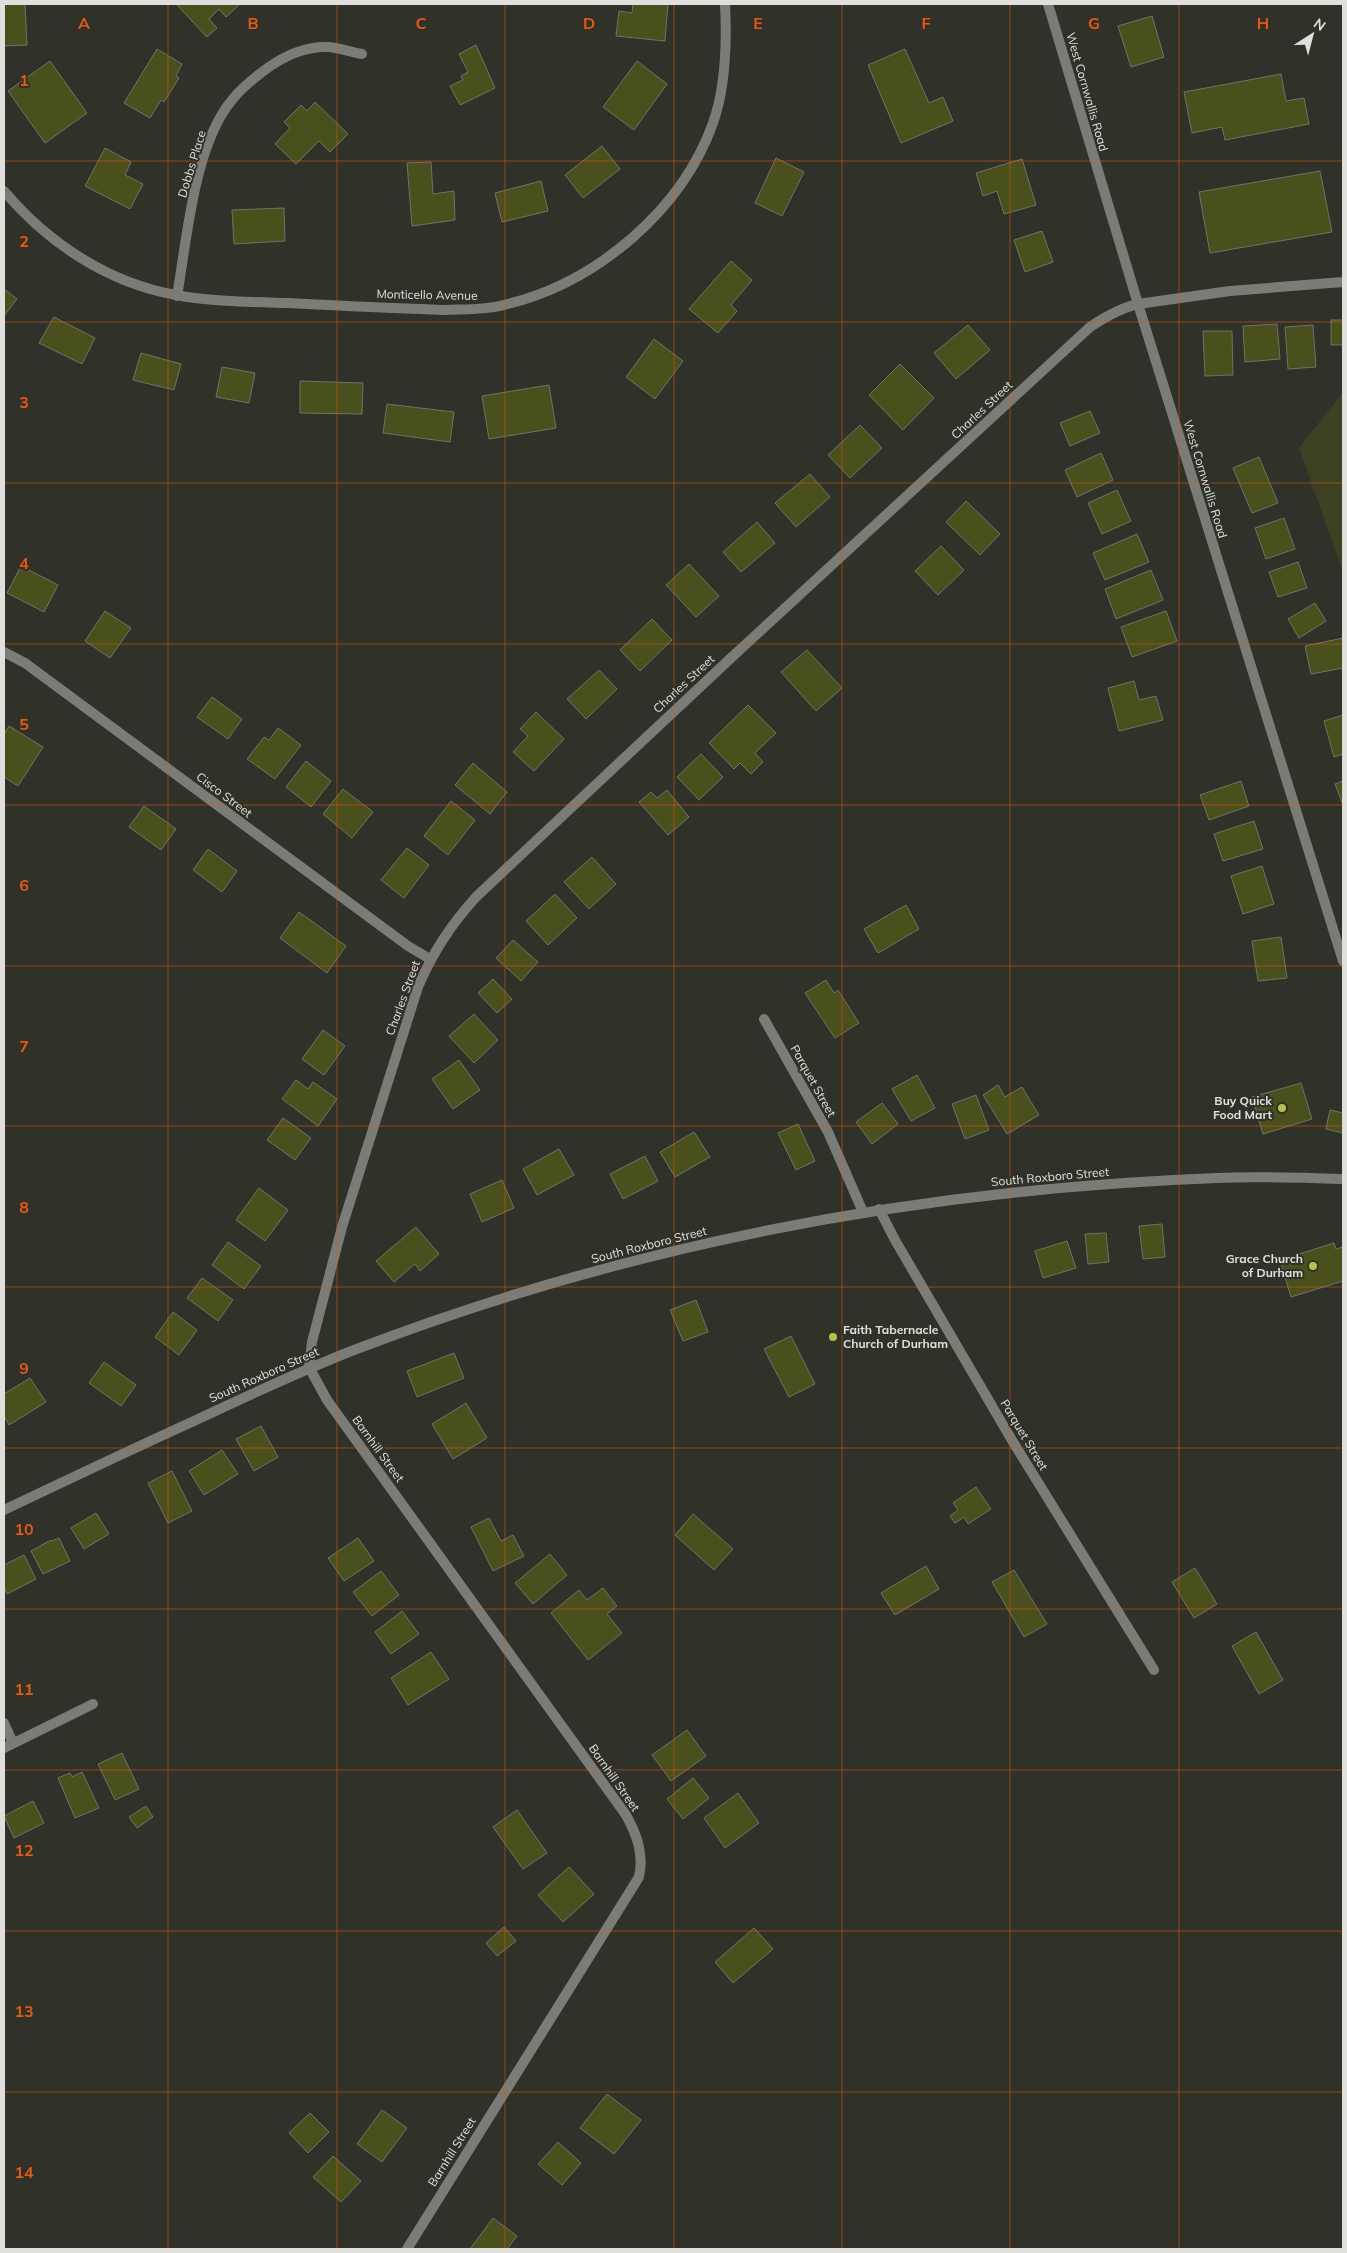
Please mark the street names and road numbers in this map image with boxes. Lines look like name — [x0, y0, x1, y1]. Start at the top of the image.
street label: West Cornwallis Road — [1063, 31, 1112, 153]
street label: Dobbs Place — [174, 128, 209, 199]
street label: Monticello Avenue — [376, 286, 478, 303]
street label: Charles Street — [948, 377, 1015, 442]
street label: West Cornwallis Road — [1180, 418, 1231, 540]
street label: Charles Street — [650, 651, 717, 716]
street label: Cisco Street — [193, 769, 255, 820]
street label: Charles Street — [382, 958, 423, 1037]
street label: Parquet Street — [787, 1042, 839, 1119]
street label: South Roxboro Street — [990, 1164, 1110, 1189]
street label: South Roxboro Street — [590, 1223, 708, 1266]
street label: South Roxboro Street — [207, 1344, 321, 1405]
street label: Parquet Street — [997, 1397, 1052, 1473]
street label: Barnhill Street — [349, 1412, 408, 1485]
street label: Barnhill Street — [586, 1741, 643, 1814]
street label: Barnhill Street — [424, 2114, 479, 2189]

